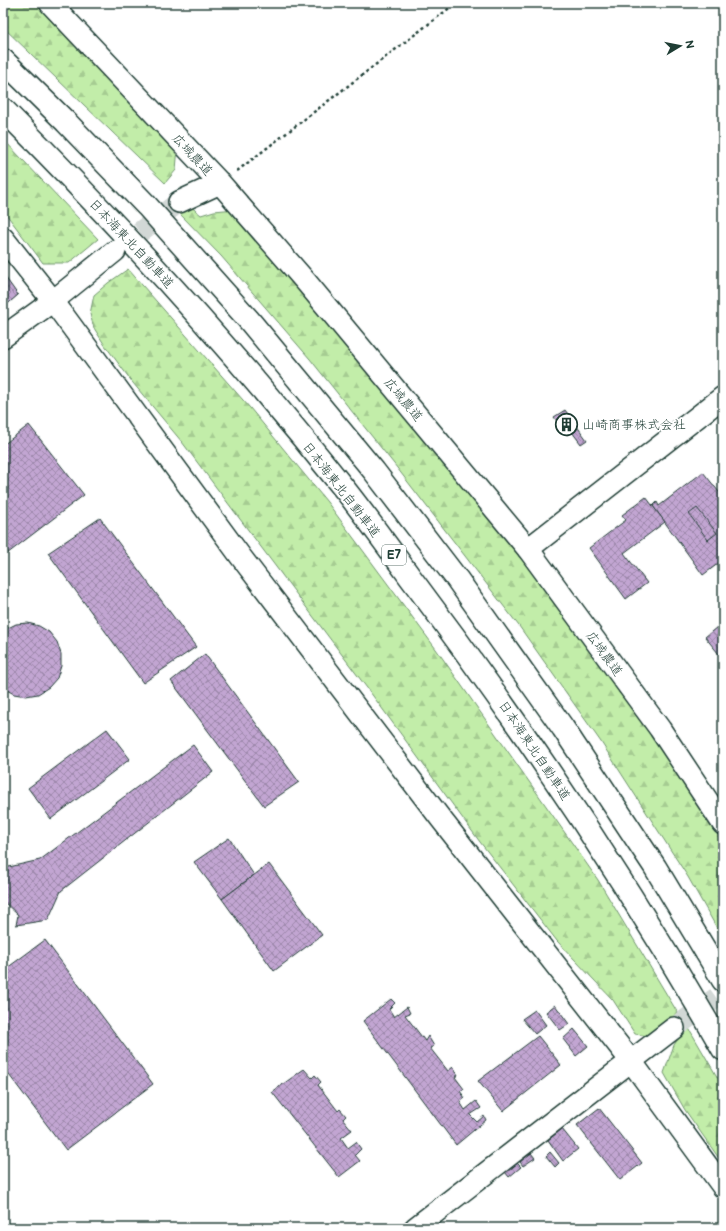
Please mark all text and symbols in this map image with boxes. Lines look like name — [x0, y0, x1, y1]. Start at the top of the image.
north arrow — [660, 26, 700, 66]
text: N — [682, 39, 696, 50]
street label: 広域農道 — [169, 130, 216, 179]
street label: 日本海東北自動車道 — [86, 195, 177, 292]
street label: 広域農道 — [380, 375, 426, 425]
building icon: 山崎商事株式会社 — [554, 411, 580, 437]
place label: 山崎商事株式会社 — [582, 417, 686, 433]
street label: 日本海東北自動車道 — [299, 439, 384, 541]
road number: E7 — [382, 545, 406, 565]
street label: 広域農道 — [582, 628, 626, 679]
street label: 日本海東北自動車道 — [495, 698, 574, 804]

